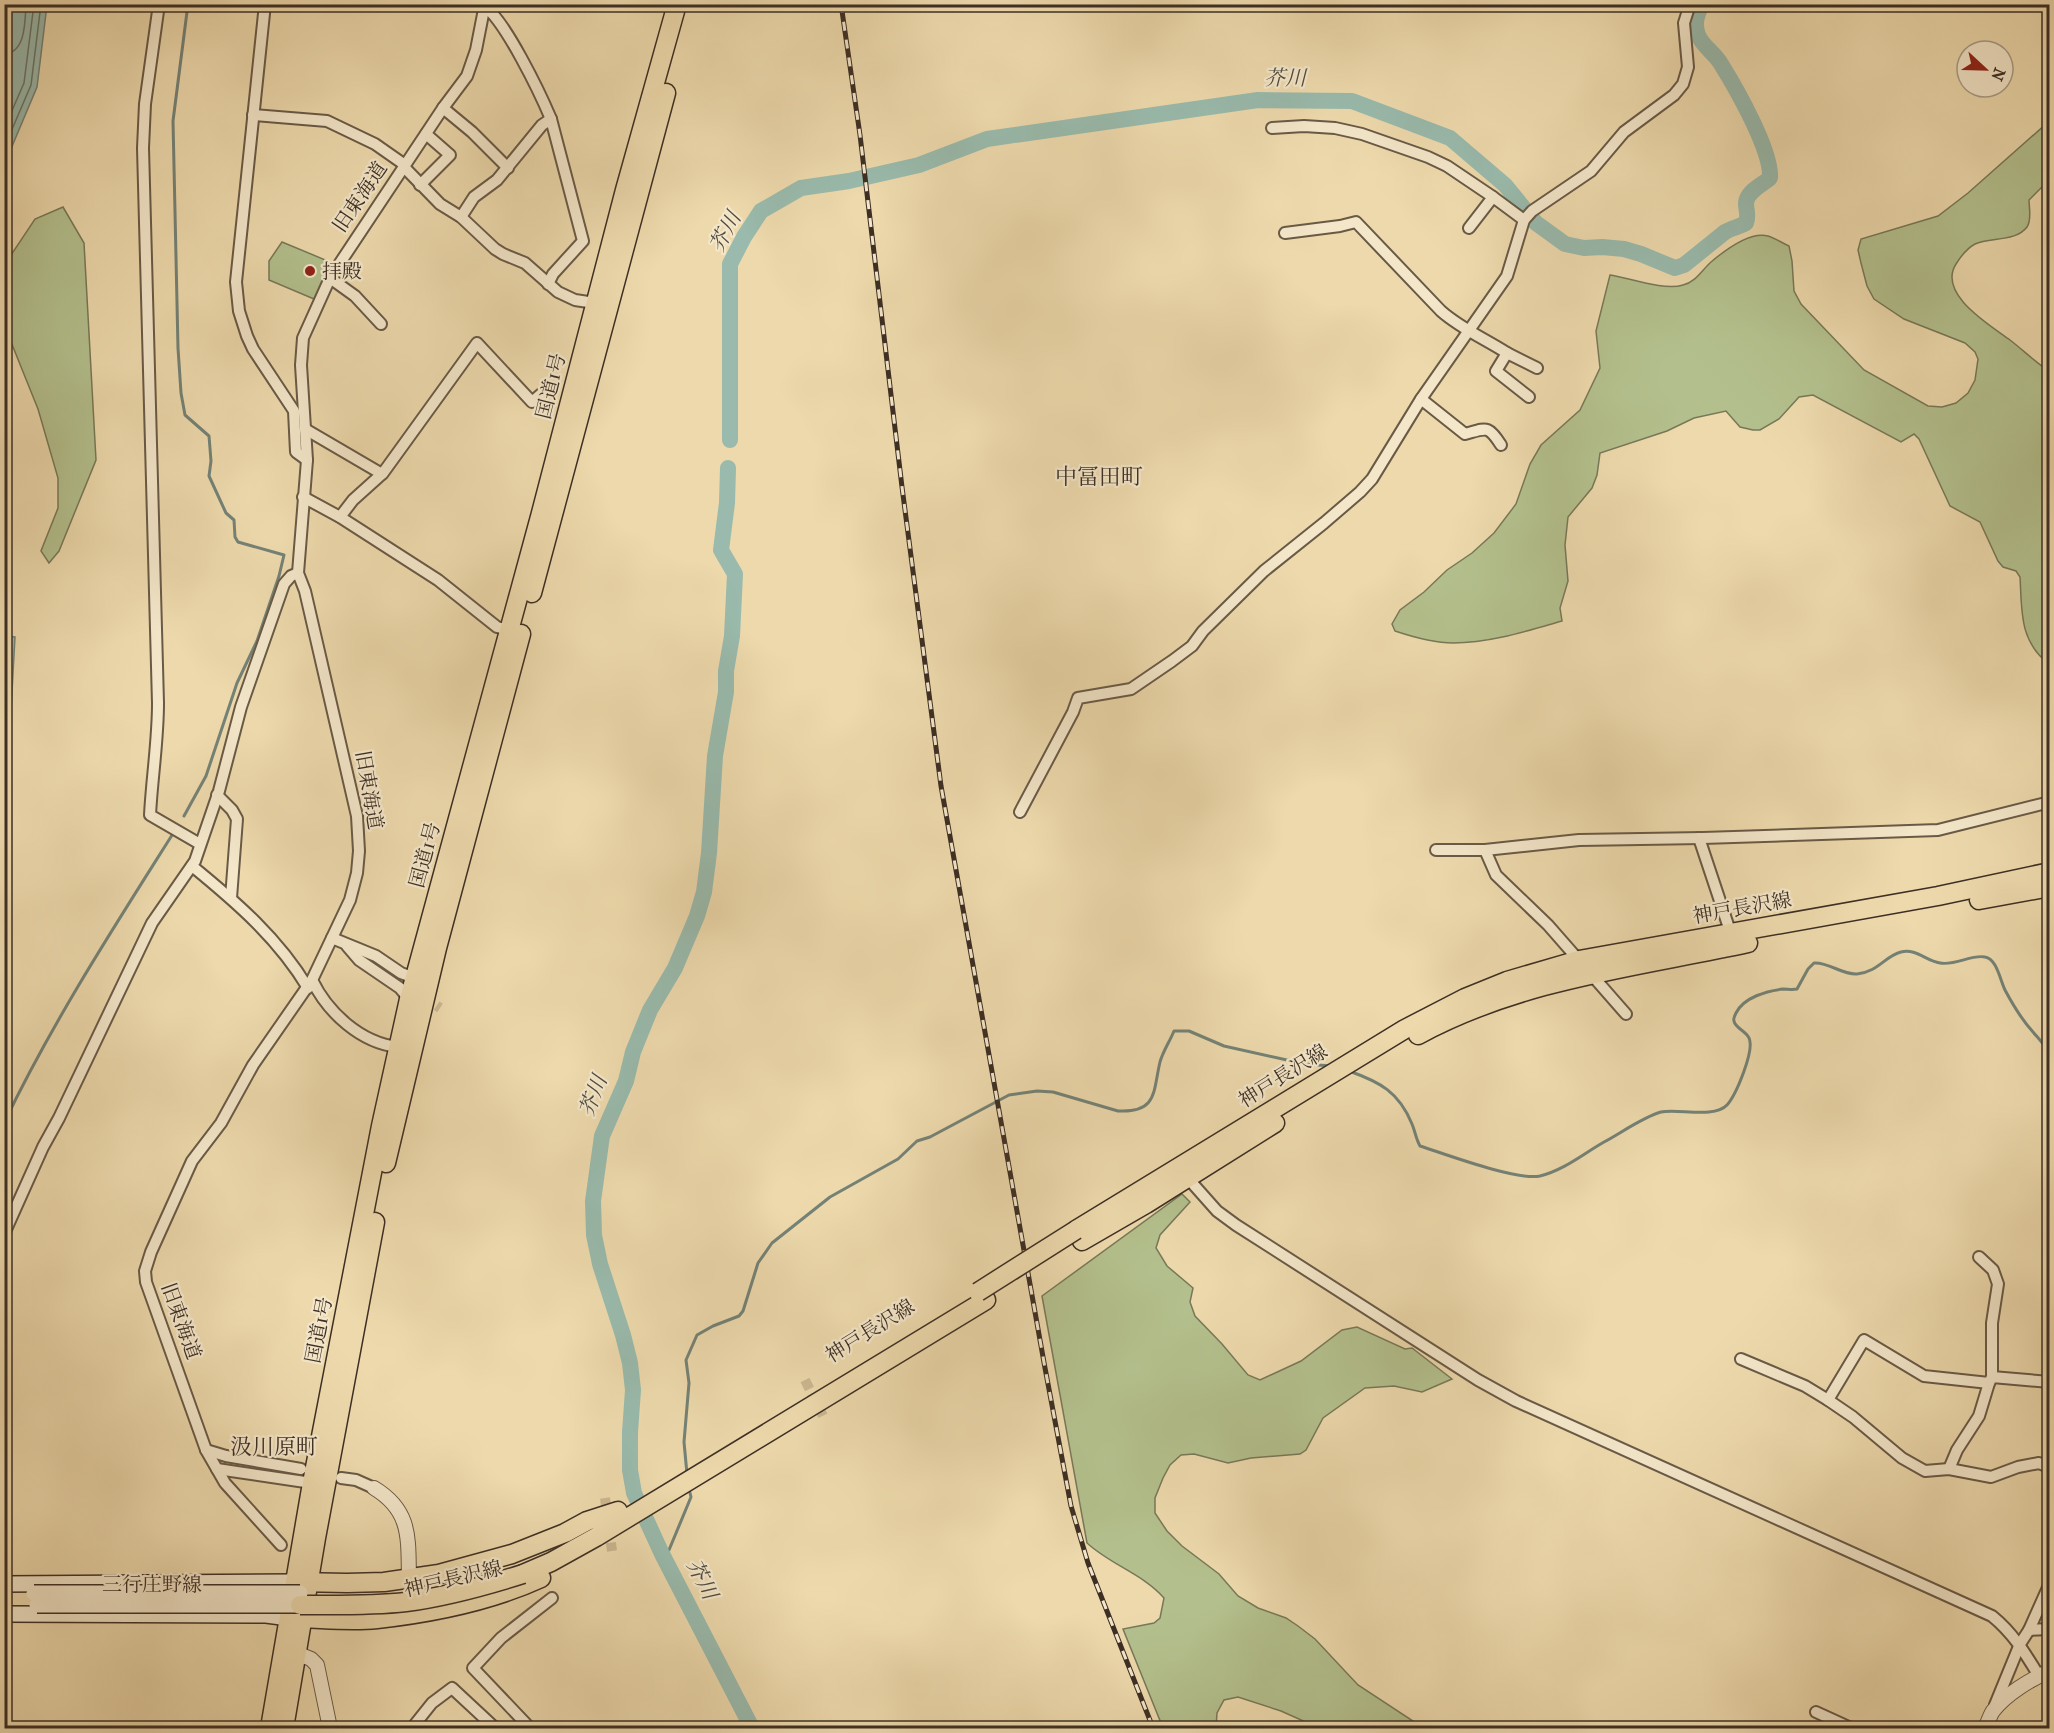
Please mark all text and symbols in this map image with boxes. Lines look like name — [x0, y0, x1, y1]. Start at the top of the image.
north arrow — [1955, 39, 2015, 99]
text: N — [1987, 65, 2010, 84]
water label: 芥川 — [1264, 66, 1308, 90]
street label: 旧東海道 — [328, 157, 392, 237]
water label: 芥川 — [705, 206, 746, 256]
place label: 拝殿 — [322, 260, 362, 283]
marker: 拝殿 — [303, 264, 317, 278]
street label: 国道1号 — [532, 351, 570, 421]
district label: 中冨田町 — [1055, 464, 1143, 490]
street label: 旧東海道 — [351, 749, 387, 831]
street label: 国道1号 — [405, 820, 445, 890]
street label: 神戸長沢線 — [1691, 888, 1793, 928]
street label: 神戸長沢線 — [1235, 1040, 1331, 1112]
water label: 芥川 — [574, 1070, 612, 1120]
street label: 旧東海道 — [157, 1279, 205, 1363]
street label: 国道1号 — [301, 1295, 337, 1365]
street label: 神戸長沢線 — [822, 1295, 918, 1367]
district label: 汲川原町 — [230, 1434, 318, 1460]
water label: 芥川 — [682, 1555, 723, 1605]
street label: 神戸長沢線 — [402, 1557, 504, 1601]
street label: 三行庄野線 — [102, 1573, 202, 1596]

